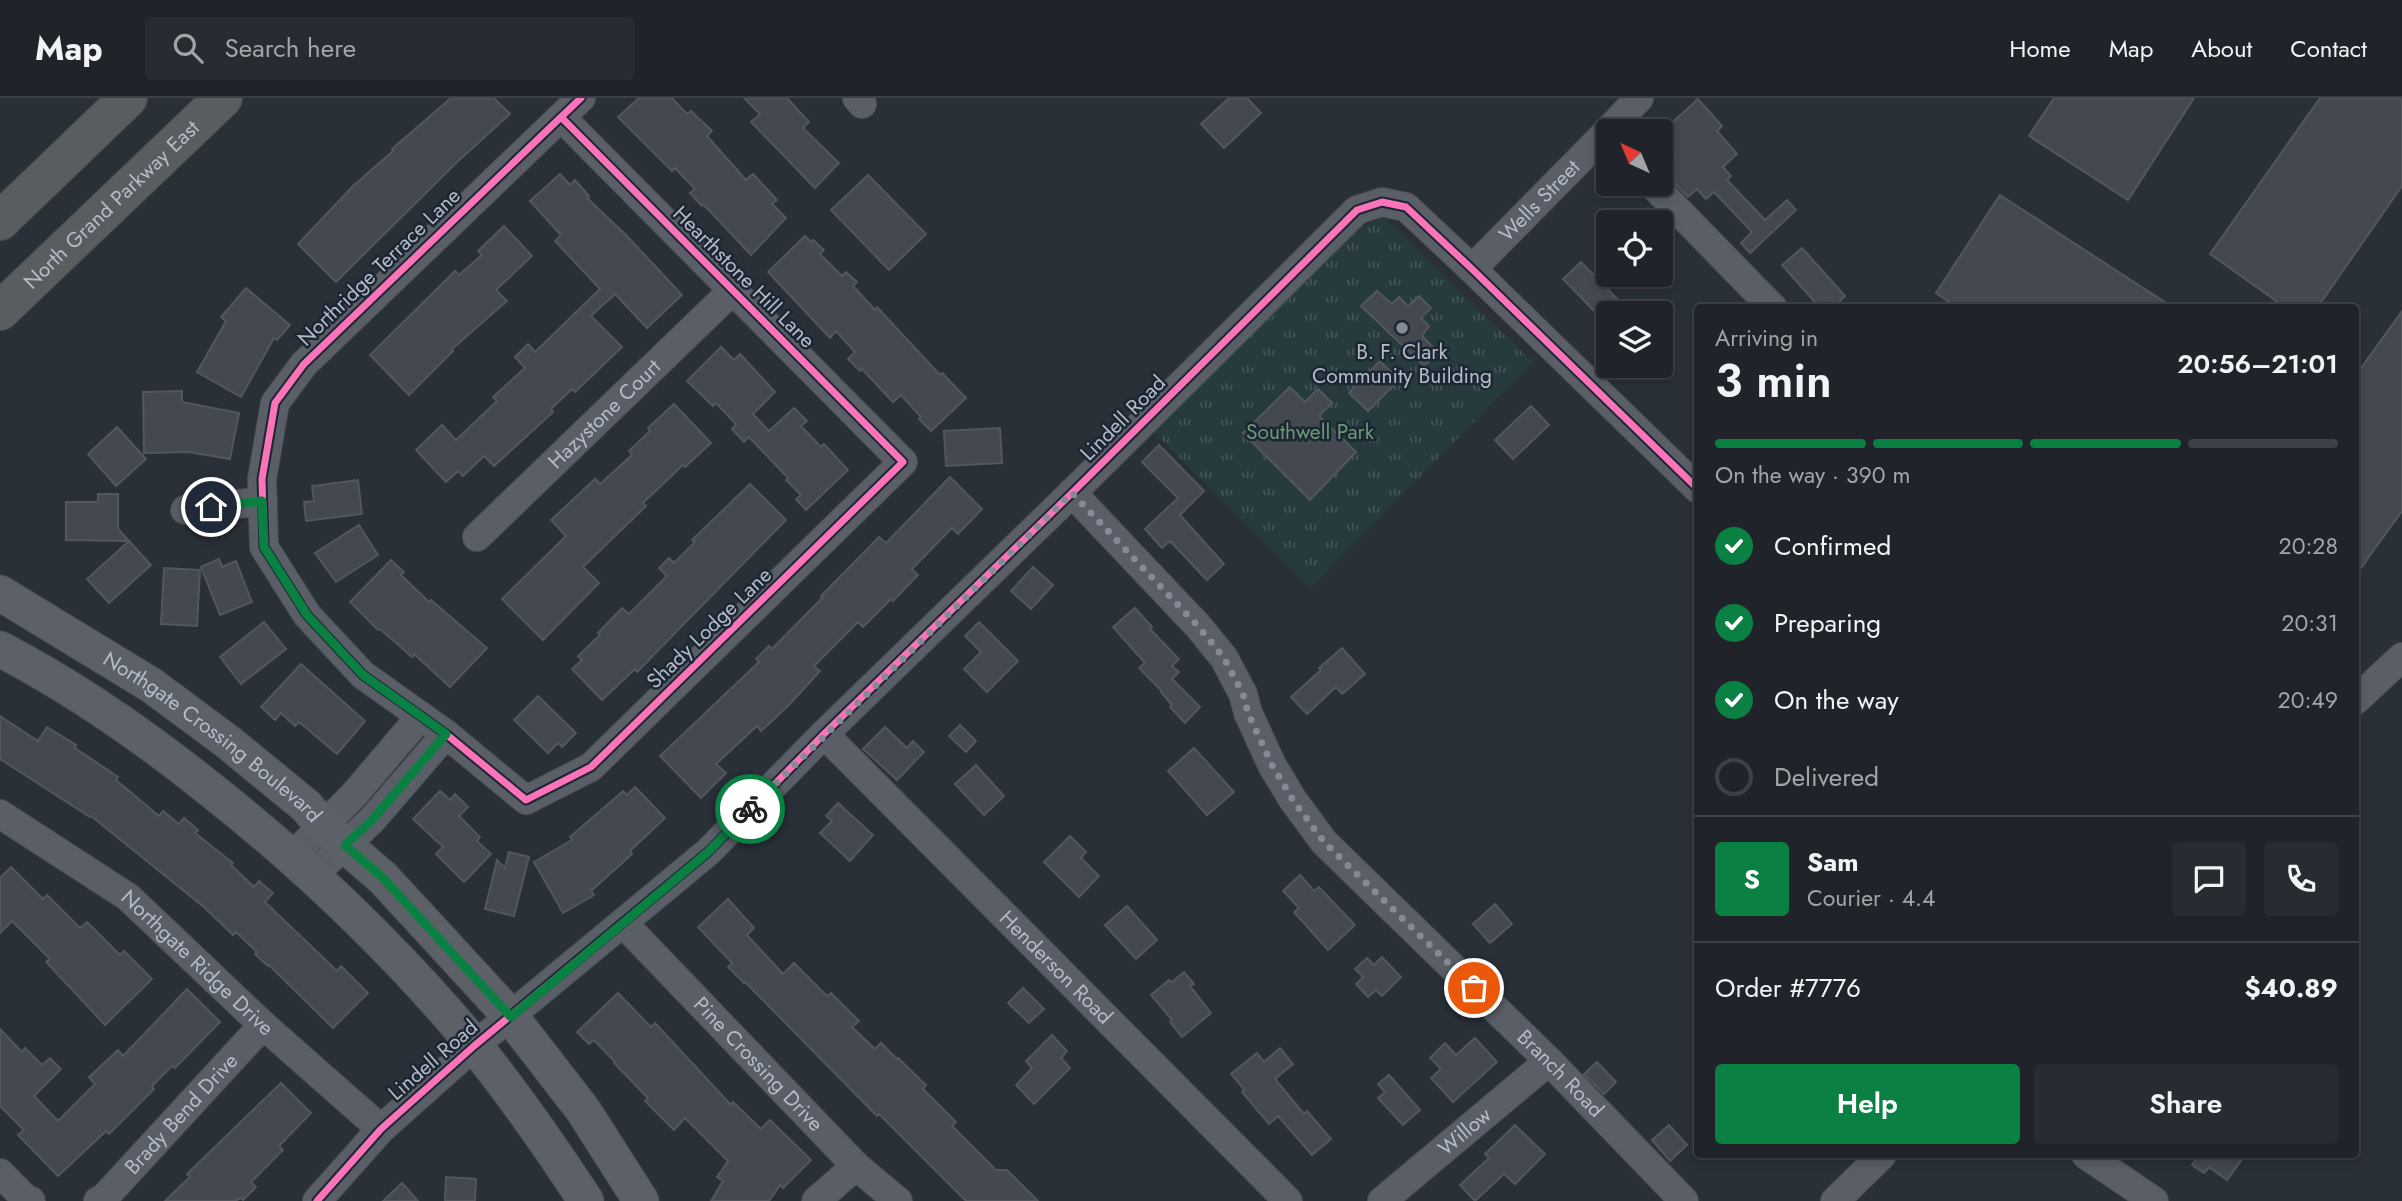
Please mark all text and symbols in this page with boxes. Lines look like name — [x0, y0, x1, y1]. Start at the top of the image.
search box — [145, 17, 635, 80]
text: Map — [35, 25, 103, 72]
icon: search — [169, 29, 207, 67]
text: Search here — [225, 29, 356, 67]
text: Home — [2009, 31, 2071, 66]
text: Map — [2109, 31, 2153, 66]
text: About — [2191, 31, 2252, 66]
text: Contact — [2290, 31, 2367, 66]
street label: North Grand Parkway East — [17, 113, 206, 296]
north arrow — [1596, 119, 1673, 196]
map controls — [1596, 119, 1673, 378]
street label: Wells Street — [1492, 153, 1587, 248]
street label: Northridge Terrace Lane — [291, 181, 467, 353]
street label: Hearthstone Hill Lane — [666, 199, 822, 355]
button: locate — [1596, 210, 1673, 287]
button: layers — [1596, 301, 1673, 378]
marker: B. F. Clark Community Building — [1394, 320, 1410, 336]
text: Arriving in — [1715, 321, 1818, 355]
place label: B. F. Clark Community Building — [1312, 337, 1492, 391]
text: 20:56–21:01 — [2177, 345, 2338, 383]
text: 3 min — [1715, 348, 1832, 414]
street label: Hazystone Court — [541, 352, 668, 476]
street label: Lindell Road — [1074, 369, 1172, 467]
park label: Southwell Park — [1246, 417, 1375, 447]
text: On the way · 390 m — [1715, 458, 1910, 492]
pin — [181, 477, 241, 537]
icon: home — [192, 488, 230, 526]
icon: check — [1715, 527, 1753, 565]
text: Confirmed — [1774, 527, 1891, 565]
text: 20:28 — [2279, 529, 2338, 563]
street label: Shady Lodge Lane — [640, 560, 778, 696]
icon: check — [1715, 604, 1753, 642]
text: Preparing — [1774, 604, 1881, 642]
text: 20:31 — [2281, 606, 2338, 640]
street label: Northgate Crossing Boulevard — [97, 644, 329, 829]
icon: check — [1715, 681, 1753, 719]
text: On the way — [1774, 681, 1899, 719]
text: 20:49 — [2278, 683, 2338, 717]
text: Delivered — [1774, 758, 1879, 796]
courier — [715, 774, 785, 844]
icon: bike — [731, 790, 769, 828]
button: chat — [2172, 842, 2246, 916]
button: phone — [2264, 842, 2338, 916]
text: Sam — [1807, 843, 1859, 881]
text: S — [1744, 860, 1760, 898]
text: Courier · 4.4 — [1807, 881, 1935, 915]
street label: Northgate Ridge Drive — [114, 883, 280, 1043]
street label: Henderson Road — [993, 904, 1119, 1031]
pin — [1444, 958, 1504, 1018]
icon: bag — [1455, 969, 1493, 1007]
text: Order #7776 — [1715, 969, 1861, 1007]
text: $40.89 — [2244, 969, 2338, 1007]
street label: Pine Crossing Drive — [686, 990, 830, 1138]
street label: Lindell Road — [382, 1013, 484, 1107]
street label: Branch Road — [1510, 1023, 1611, 1124]
street label: Brady Bend Drive — [118, 1046, 245, 1181]
button: Help — [1715, 1064, 2020, 1144]
button: Share — [2034, 1064, 2338, 1144]
street label: Willow — [1432, 1100, 1498, 1163]

